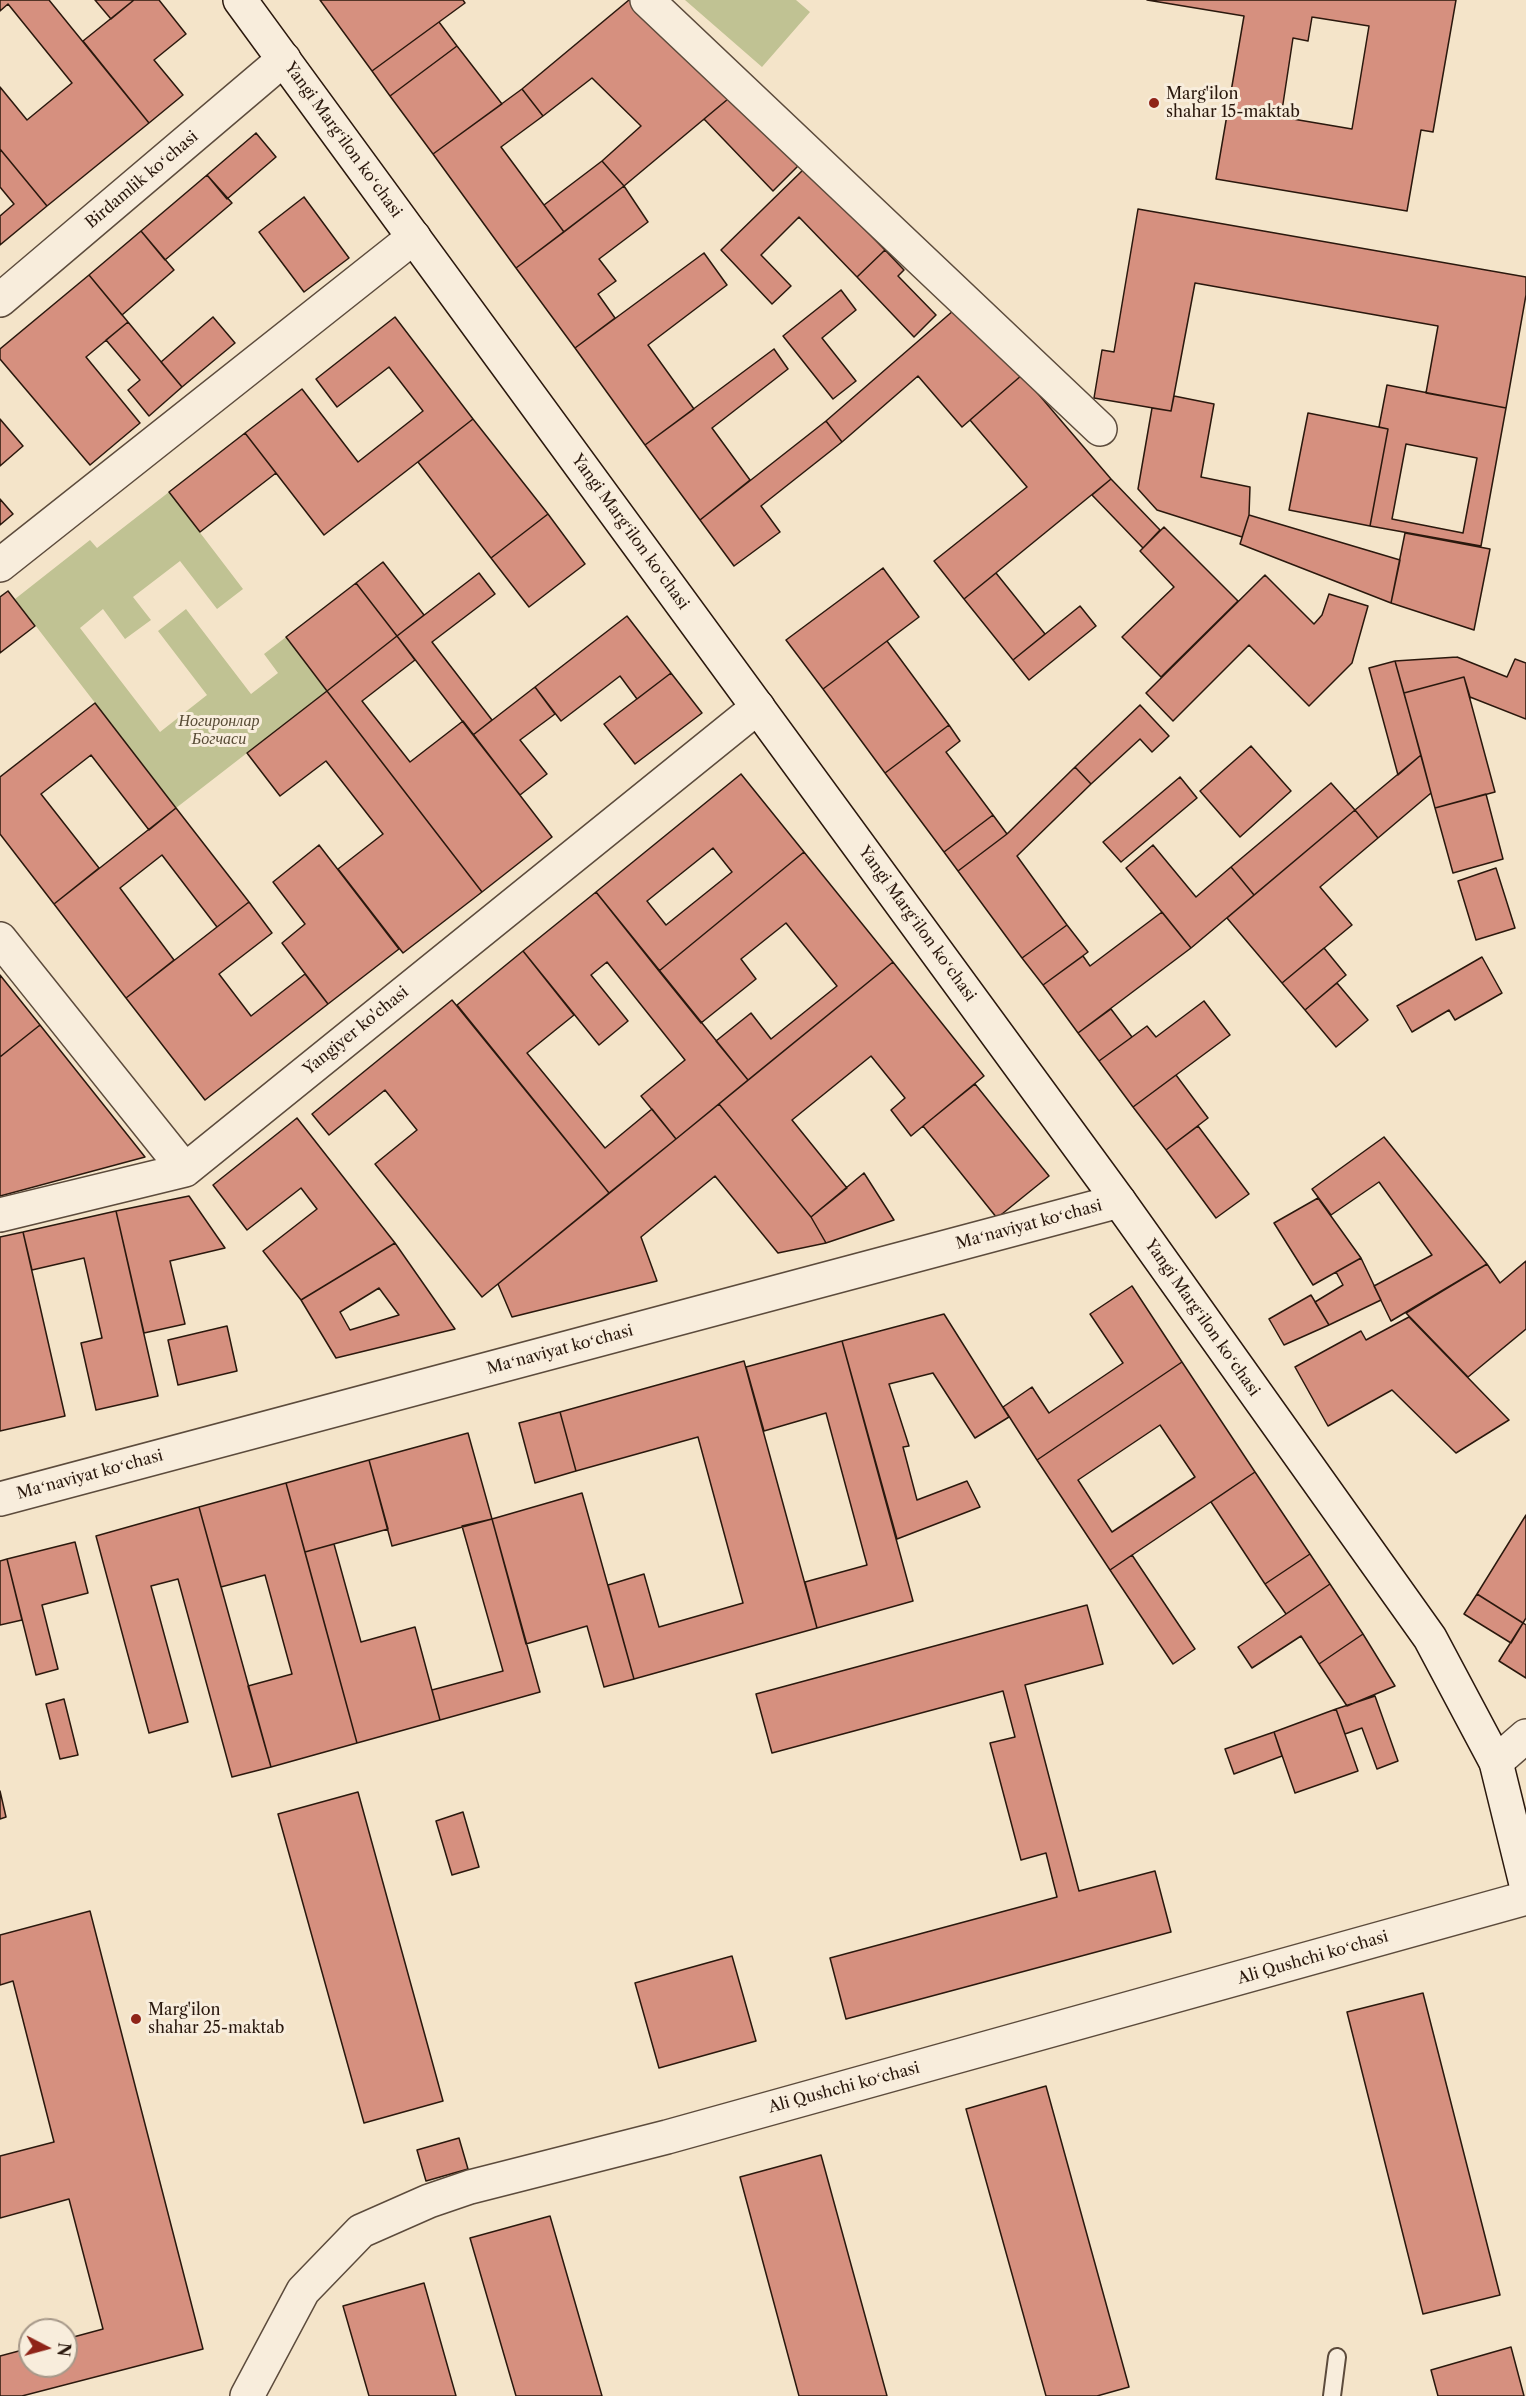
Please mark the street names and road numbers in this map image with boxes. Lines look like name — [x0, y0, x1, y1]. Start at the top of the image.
street label: Yangi Margʻilon koʻchasi — [280, 59, 406, 221]
street label: Birdamlik koʻchasi — [82, 127, 202, 233]
street label: Yangi Margʻilon koʻchasi — [567, 451, 693, 613]
street label: Yangi Margʻilon koʻchasi — [854, 843, 980, 1005]
street label: Yangiyer ko'chasi — [299, 983, 413, 1079]
street label: Maʻnaviyat koʻchasi — [954, 1196, 1104, 1254]
street label: Yangi Margʻilon koʻchasi — [1141, 1236, 1263, 1400]
street label: Maʻnaviyat koʻchasi — [485, 1321, 635, 1379]
street label: Maʻnaviyat koʻchasi — [15, 1446, 165, 1504]
street label: Ali Qushchi koʻchasi — [1235, 1927, 1391, 1989]
street label: Ali Qushchi koʻchasi — [766, 2059, 922, 2117]

